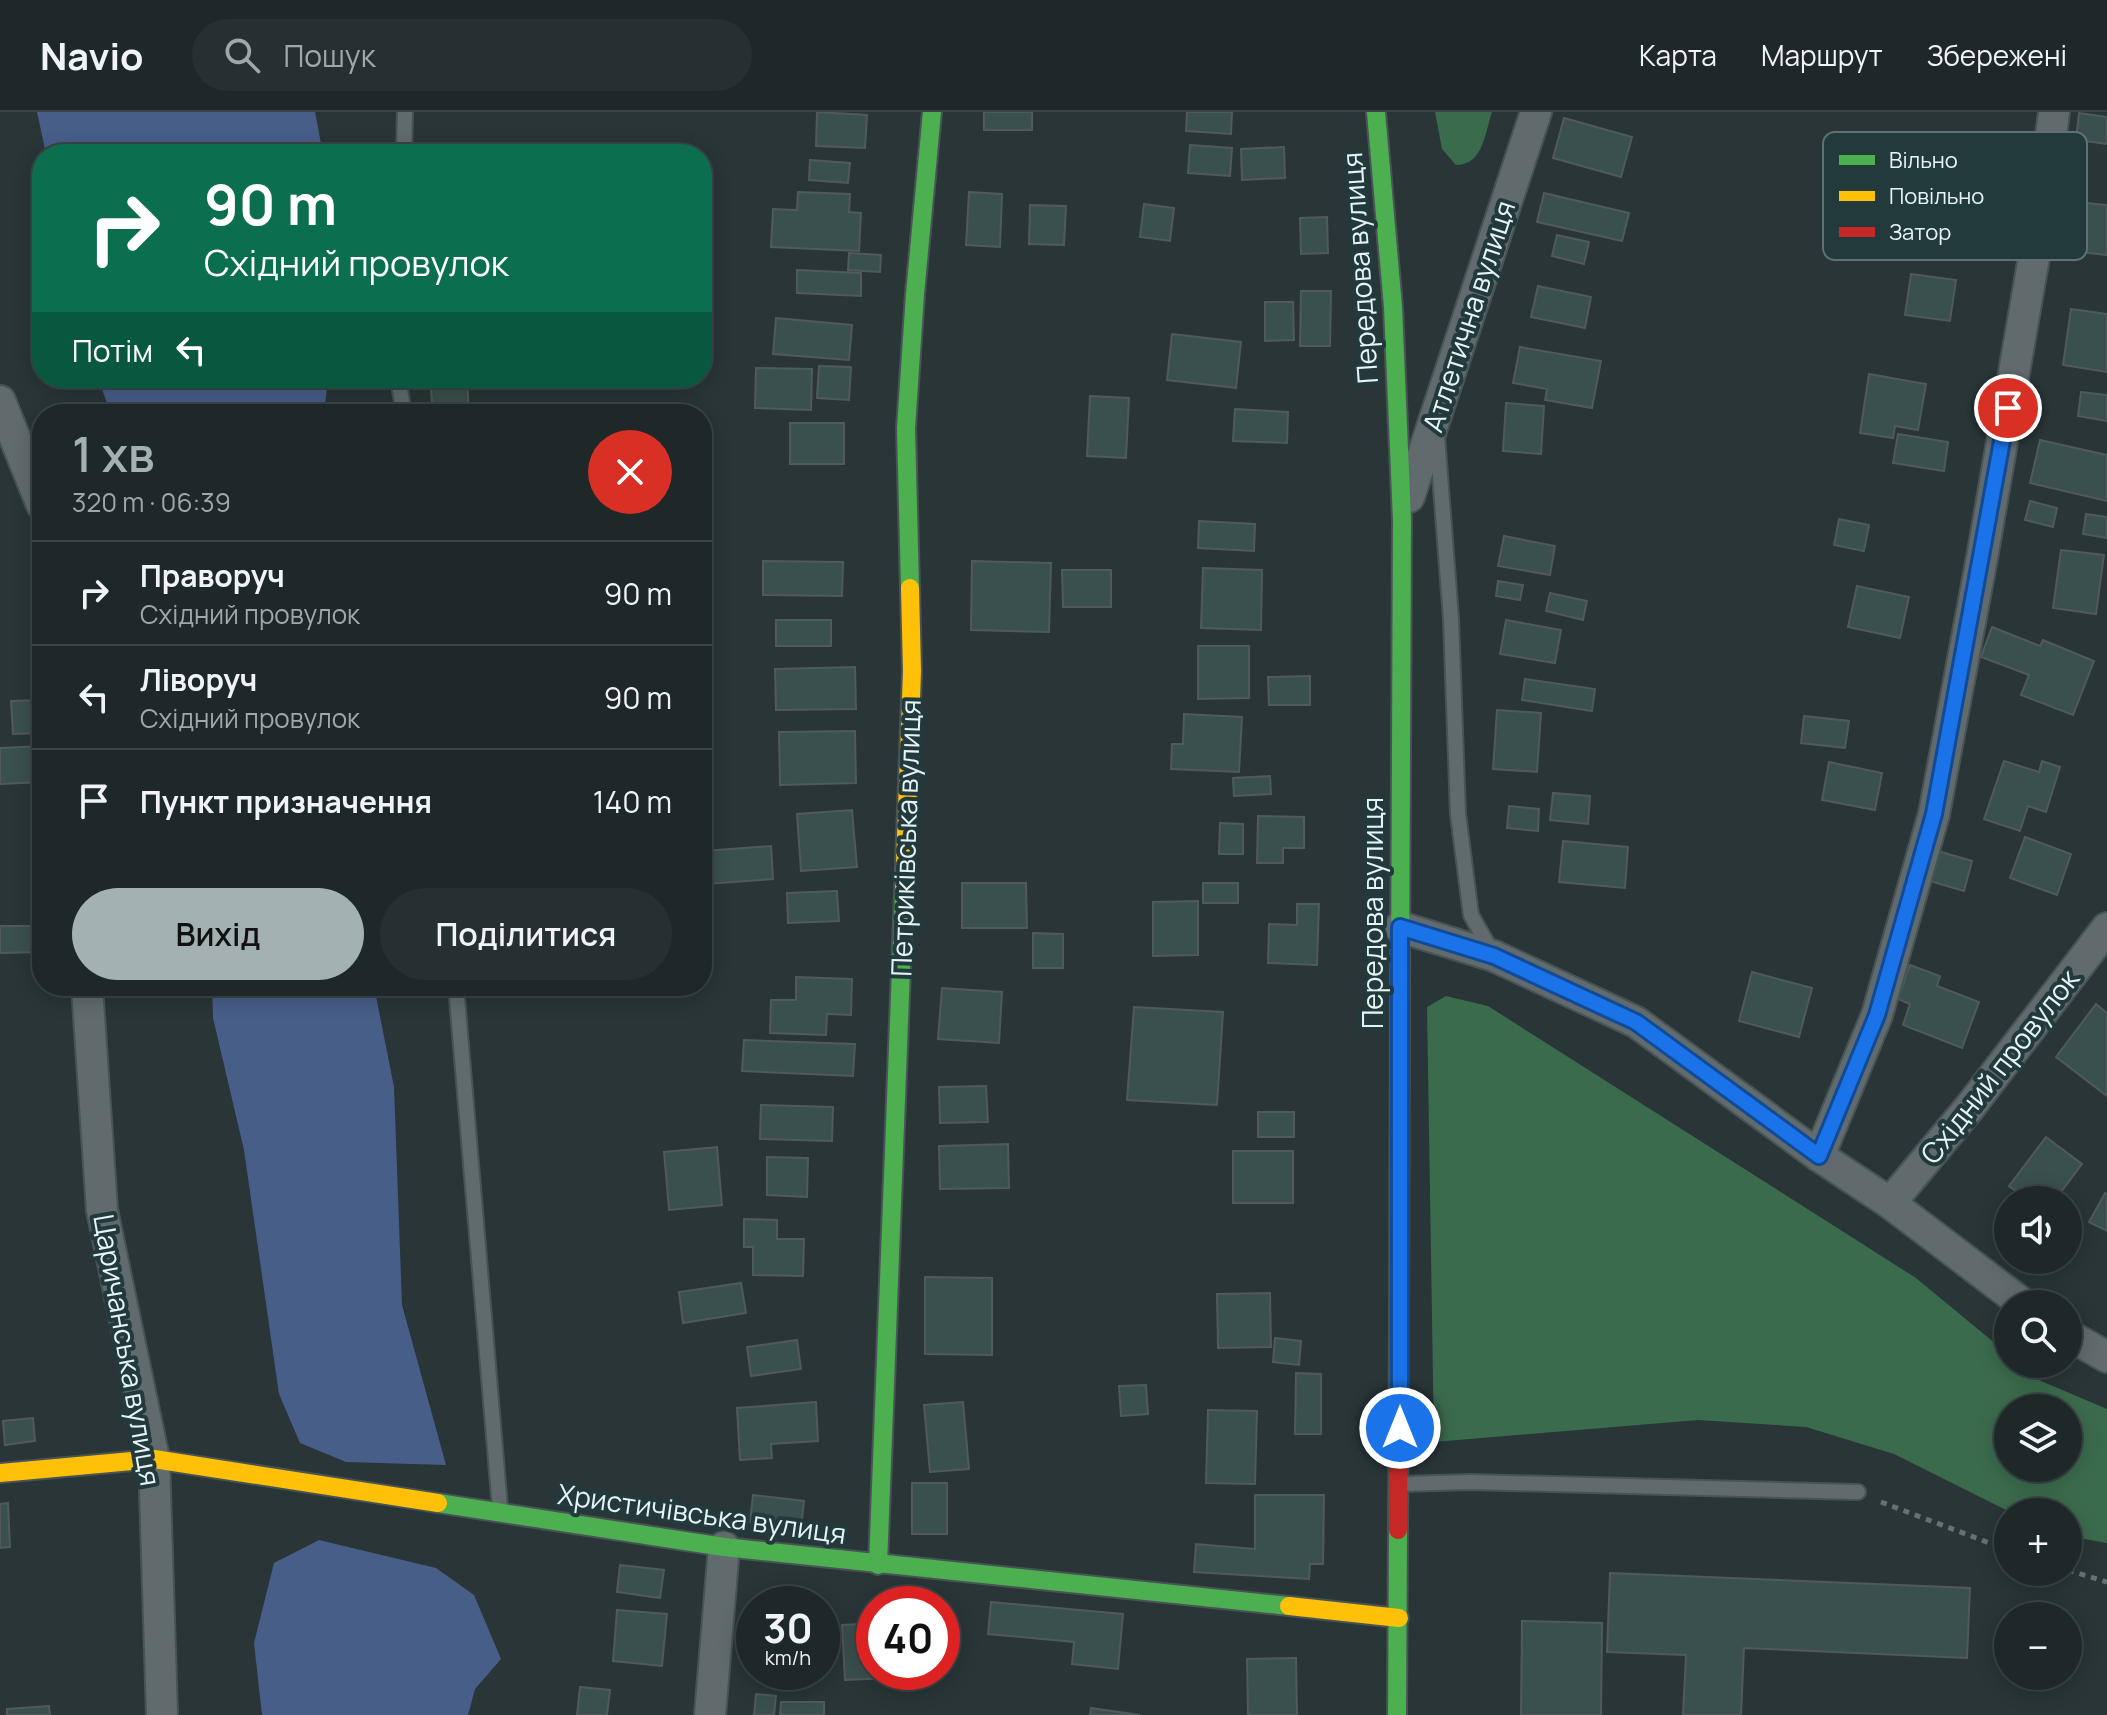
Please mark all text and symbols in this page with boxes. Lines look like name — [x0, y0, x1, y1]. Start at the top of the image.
search box — [192, 19, 752, 91]
text: Navio — [40, 29, 144, 81]
icon: search — [220, 33, 264, 77]
text: Пошук — [284, 35, 376, 76]
text: Карта — [1639, 36, 1717, 74]
text: Маршрут — [1761, 36, 1883, 74]
text: Збережені — [1927, 36, 2067, 74]
legend — [1823, 132, 2087, 260]
text: Вільно — [1889, 145, 1958, 175]
street label: Передова вулиця — [1332, 151, 1386, 385]
text: 90 m — [204, 165, 337, 242]
icon: right — [72, 176, 176, 280]
text: Повільно — [1889, 181, 1984, 211]
street label: Атлетична вулиця — [1413, 196, 1523, 436]
text: Затор — [1889, 217, 1951, 247]
text: Східний провулок — [204, 238, 509, 287]
icon: left — [169, 328, 213, 372]
text: Потім — [72, 330, 153, 371]
pin — [1974, 374, 2042, 442]
icon: arrive — [1986, 386, 2030, 430]
text: 1 хв — [72, 421, 155, 486]
button: close — [588, 430, 672, 514]
text: 320 m · 06:39 — [72, 484, 231, 520]
text: Праворуч — [140, 555, 285, 596]
icon: right — [72, 571, 116, 615]
text: 90 m — [604, 573, 672, 614]
text: Східний провулок — [140, 596, 360, 632]
text: Ліворуч — [140, 659, 257, 700]
icon: left — [72, 675, 116, 719]
text: 90 m — [604, 677, 672, 718]
street label: Петриківська вулиця — [881, 699, 929, 977]
text: Східний провулок — [140, 700, 360, 736]
icon: arrive — [72, 779, 116, 823]
text: Пункт призначення — [140, 781, 432, 822]
text: 140 m — [593, 781, 672, 822]
street label: Передова вулиця — [1353, 797, 1391, 1029]
button: Вихід — [72, 888, 364, 980]
button: Поділитися — [380, 888, 672, 980]
street label: Східний провулок — [1911, 960, 2088, 1171]
map controls — [1994, 1186, 2082, 1690]
button: sound — [1994, 1186, 2082, 1274]
street label: Царичанська вулиця — [85, 1211, 171, 1489]
button: search — [1994, 1290, 2082, 1378]
position arrow — [1358, 1386, 1442, 1470]
button: layers — [1994, 1394, 2082, 1482]
street label: Христичівська вулиця — [555, 1474, 849, 1552]
button: + — [1994, 1498, 2082, 1586]
speed limit sign: 40 — [856, 1586, 960, 1690]
text: 30 — [763, 1600, 813, 1655]
button: − — [1994, 1602, 2082, 1690]
text: km/h — [765, 1644, 811, 1671]

